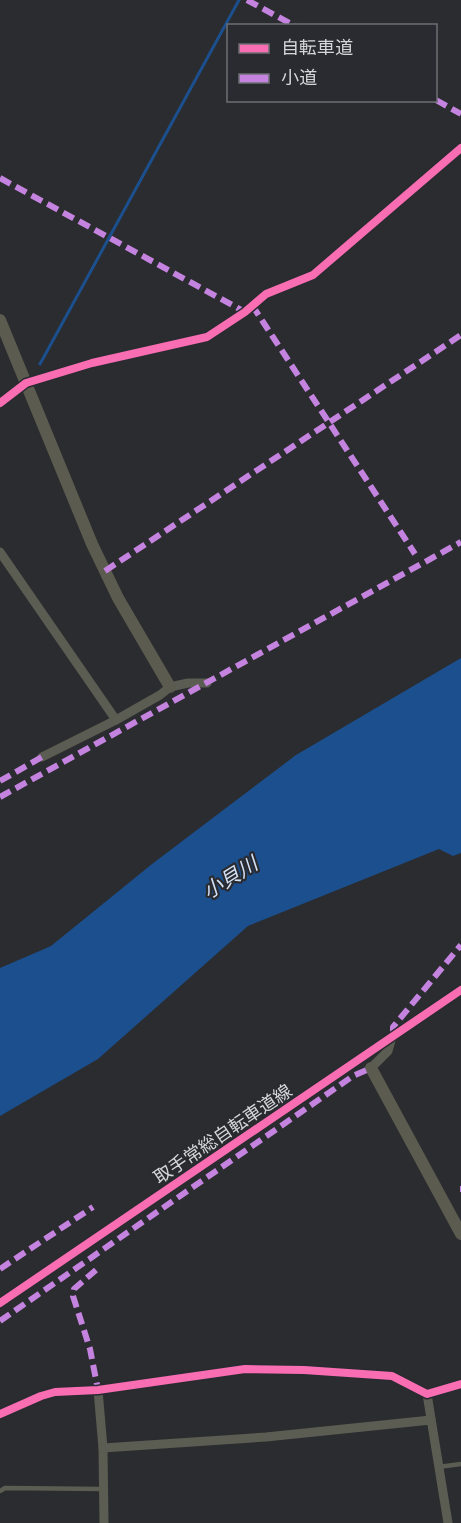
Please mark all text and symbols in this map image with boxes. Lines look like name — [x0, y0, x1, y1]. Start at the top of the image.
legend — [227, 24, 437, 102]
text: 自転車道 — [281, 33, 353, 60]
text: 小道 — [281, 63, 317, 90]
water label: 小貝川 — [196, 846, 264, 905]
street label: 取手常総自転車道線 — [147, 1077, 297, 1189]

